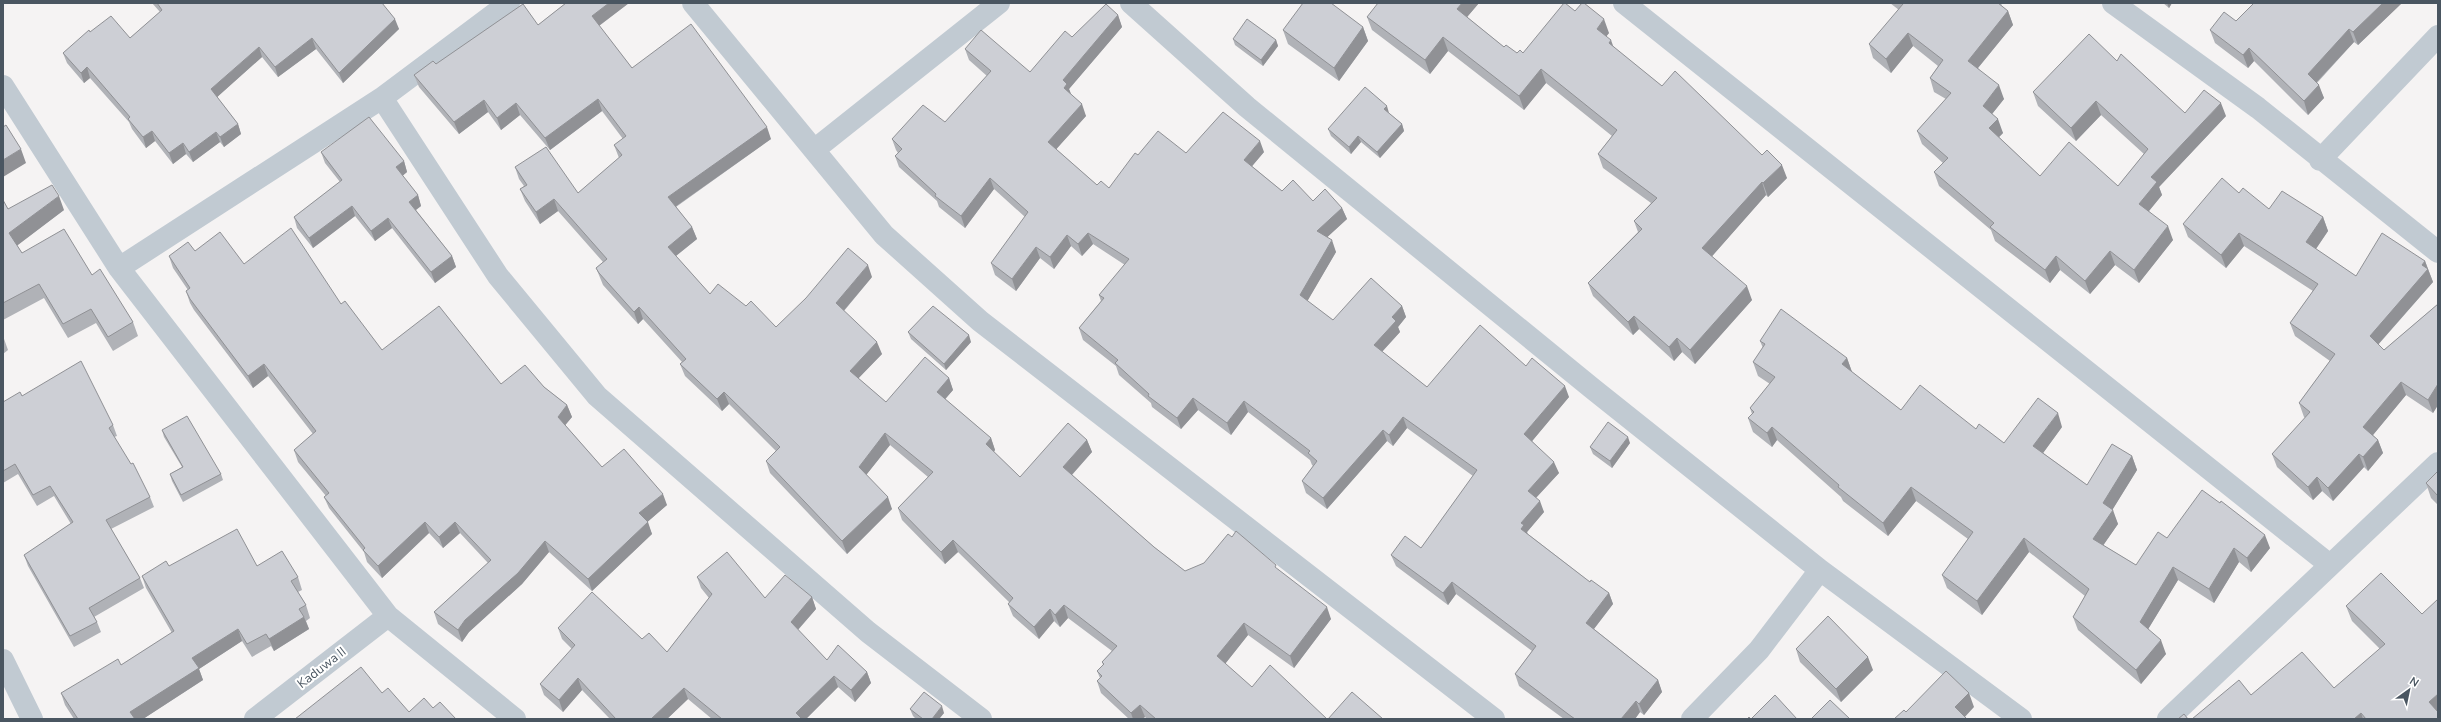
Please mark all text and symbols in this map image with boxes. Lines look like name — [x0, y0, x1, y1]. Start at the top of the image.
street label: Kaduwa II — [293, 643, 350, 693]
north arrow — [2389, 670, 2429, 710]
text: N — [2407, 674, 2422, 691]

